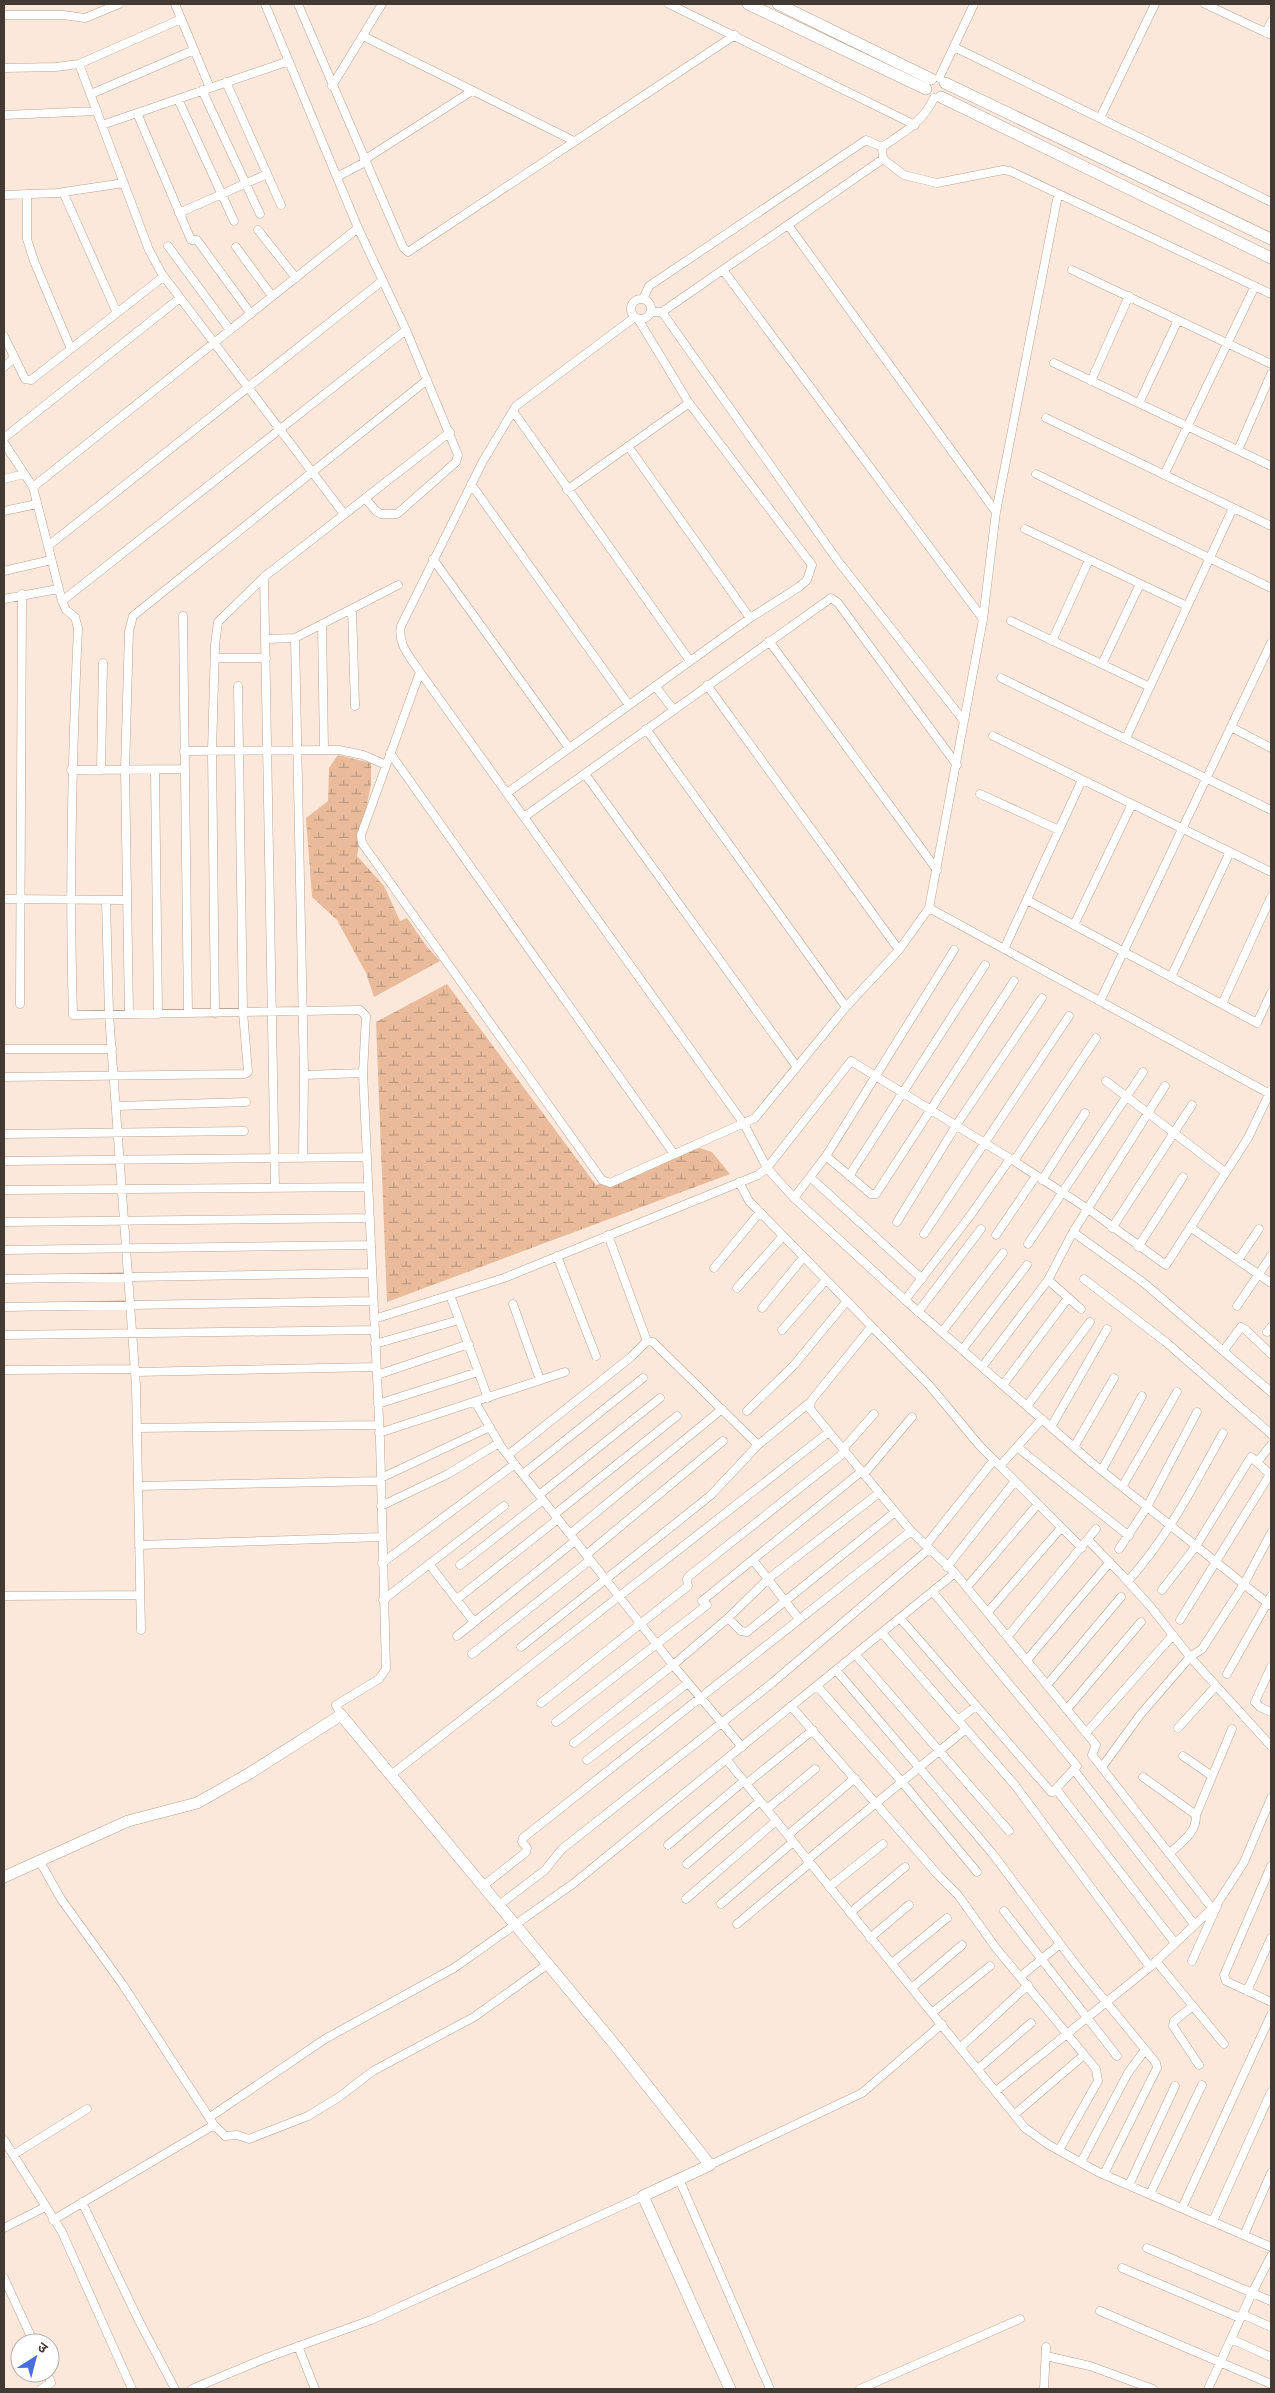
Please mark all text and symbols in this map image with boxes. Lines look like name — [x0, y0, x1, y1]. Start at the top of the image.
north arrow — [10, 2333, 60, 2383]
text: उ — [35, 2339, 51, 2357]

